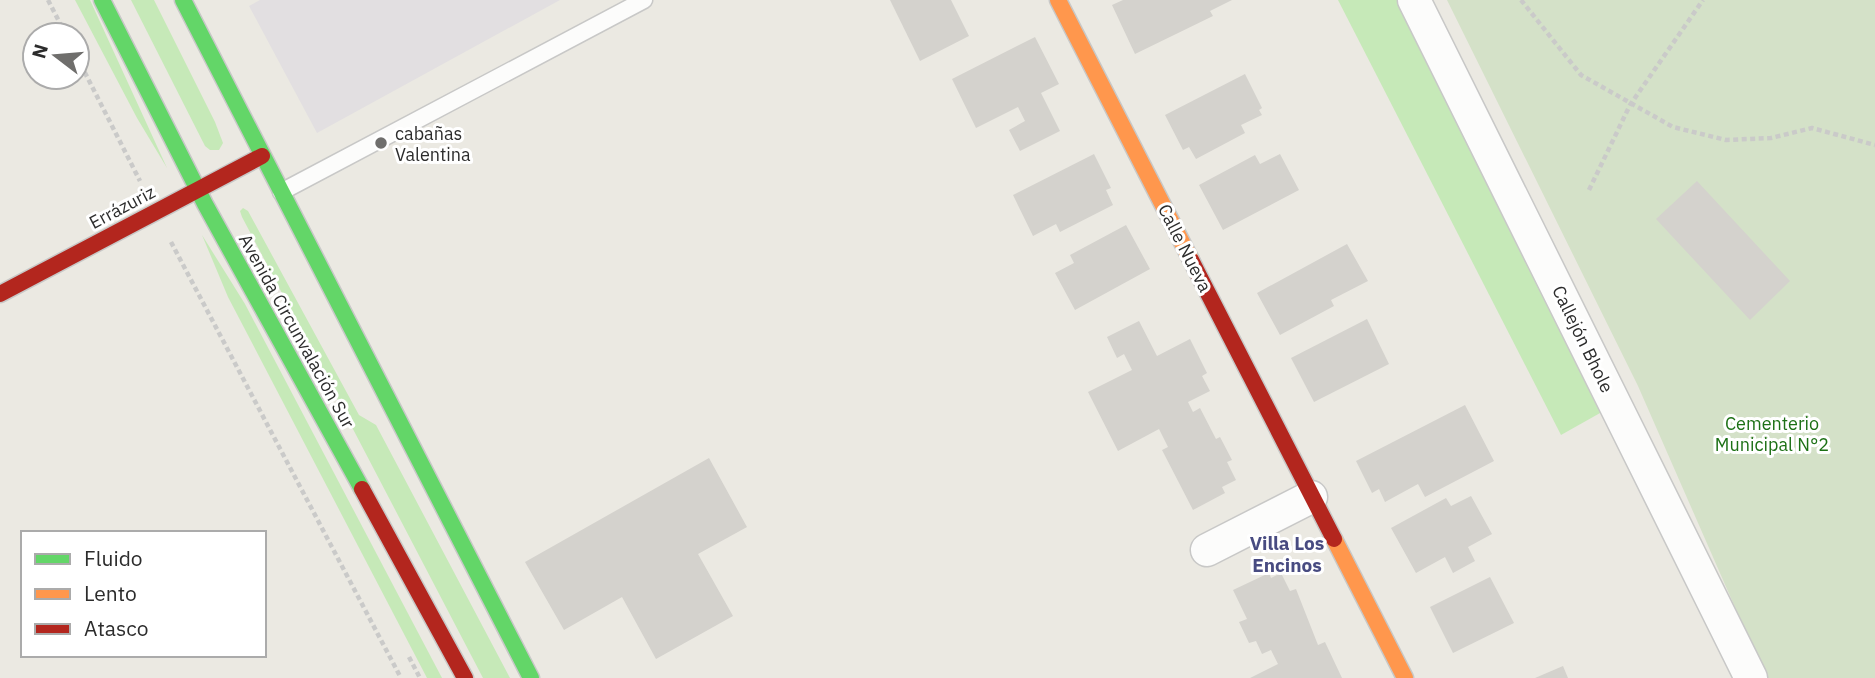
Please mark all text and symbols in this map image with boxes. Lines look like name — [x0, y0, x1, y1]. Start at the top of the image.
north arrow — [21, 21, 91, 91]
text: N — [26, 41, 53, 61]
place label: cabañas Valentina — [395, 122, 471, 166]
marker: cabañas Valentina — [373, 135, 389, 151]
street label: Errázuriz — [85, 180, 159, 234]
street label: Calle Nueva — [1153, 200, 1217, 296]
street label: Avenida Circunvalación Sur — [234, 230, 360, 432]
street label: Callejón Bhole — [1547, 282, 1619, 396]
park label: Cementerio Municipal N°2 — [1715, 412, 1829, 456]
legend — [21, 531, 266, 657]
district label: Villa Los Encinos — [1250, 531, 1324, 577]
text: Fluido — [84, 544, 143, 572]
text: Lento — [84, 579, 137, 607]
text: Atasco — [84, 614, 148, 642]

